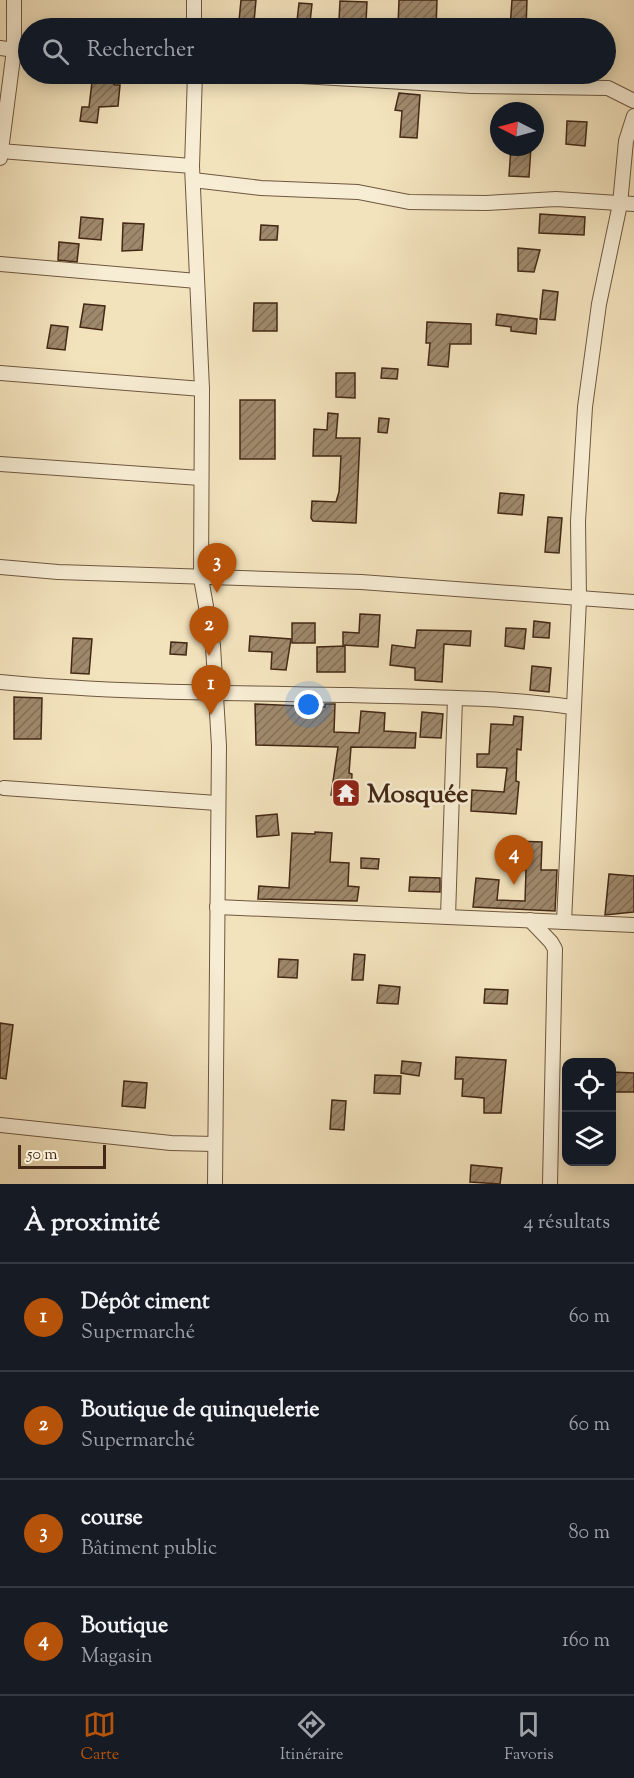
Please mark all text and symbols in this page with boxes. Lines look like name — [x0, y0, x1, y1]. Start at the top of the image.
search box — [18, 18, 616, 84]
icon: search — [39, 35, 72, 68]
text: Rechercher — [87, 35, 194, 67]
north arrow — [490, 102, 544, 156]
pin: 3 — [198, 544, 236, 593]
pin: 2 — [190, 606, 228, 656]
pin: 1 — [192, 666, 230, 715]
your location — [294, 690, 323, 719]
temple icon: Mosquée — [330, 777, 362, 809]
place label: Mosquée — [367, 777, 468, 814]
pin: 4 — [494, 836, 534, 885]
map controls — [562, 1058, 616, 1166]
button: locate — [562, 1058, 616, 1112]
button: layers — [562, 1112, 616, 1166]
scale bar — [18, 1142, 106, 1170]
text: 50 m — [27, 1144, 58, 1167]
text: À proximité — [24, 1205, 160, 1242]
text: 4 résultats — [524, 1209, 610, 1238]
text: Dépôt ciment — [81, 1287, 210, 1319]
text: 1 — [40, 1303, 47, 1332]
text: 60 m — [569, 1303, 610, 1332]
text: Supermarché — [81, 1319, 195, 1348]
text: Boutique de quinquelerie — [81, 1395, 320, 1427]
text: 2 — [39, 1411, 48, 1440]
text: 60 m — [569, 1411, 610, 1440]
text: Supermarché — [81, 1427, 195, 1456]
text: course — [81, 1503, 143, 1535]
text: 3 — [39, 1519, 48, 1548]
text: 80 m — [569, 1519, 610, 1548]
text: Bâtiment public — [81, 1535, 217, 1564]
text: Boutique — [81, 1611, 168, 1643]
text: 4 — [38, 1627, 49, 1656]
text: 160 m — [562, 1627, 610, 1656]
text: Magasin — [81, 1643, 153, 1672]
tab: Carte — [80, 1708, 119, 1767]
tab: Itinéraire — [280, 1708, 343, 1767]
tab: Favoris — [504, 1708, 554, 1767]

